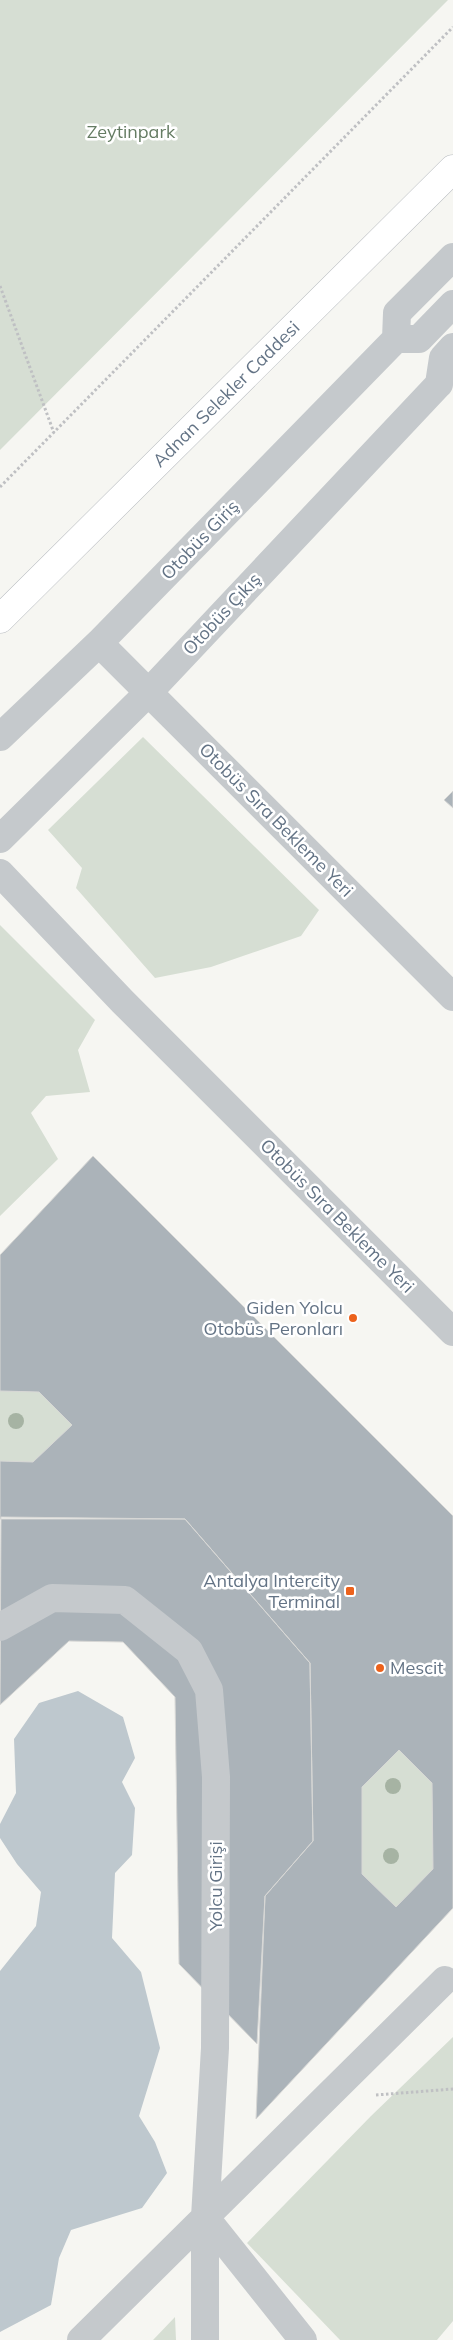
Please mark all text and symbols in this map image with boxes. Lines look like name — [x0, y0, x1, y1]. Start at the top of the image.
park label: Zeytinpark — [87, 120, 176, 143]
street label: Adnan Selekler Caddesi — [148, 316, 304, 472]
street label: Otobüs Giriş — [156, 495, 244, 584]
street label: Otobüs Çıkış — [178, 568, 266, 660]
street label: Otobüs Sıra Bekleme Yeri — [195, 738, 358, 901]
street label: Otobüs Sıra Bekleme Yeri — [256, 1134, 419, 1297]
place label: Giden Yolcu Otobüs Peronları — [204, 1296, 343, 1340]
marker: Giden Yolcu Otobüs Peronları — [347, 1312, 359, 1324]
place label: Antalya Intercity Terminal — [203, 1569, 340, 1613]
marker: Antalya Intercity Terminal — [344, 1585, 356, 1597]
place label: Mescit — [390, 1656, 444, 1679]
marker: Mescit — [374, 1662, 386, 1674]
street label: Yolcu Girişi — [204, 1841, 227, 1932]

